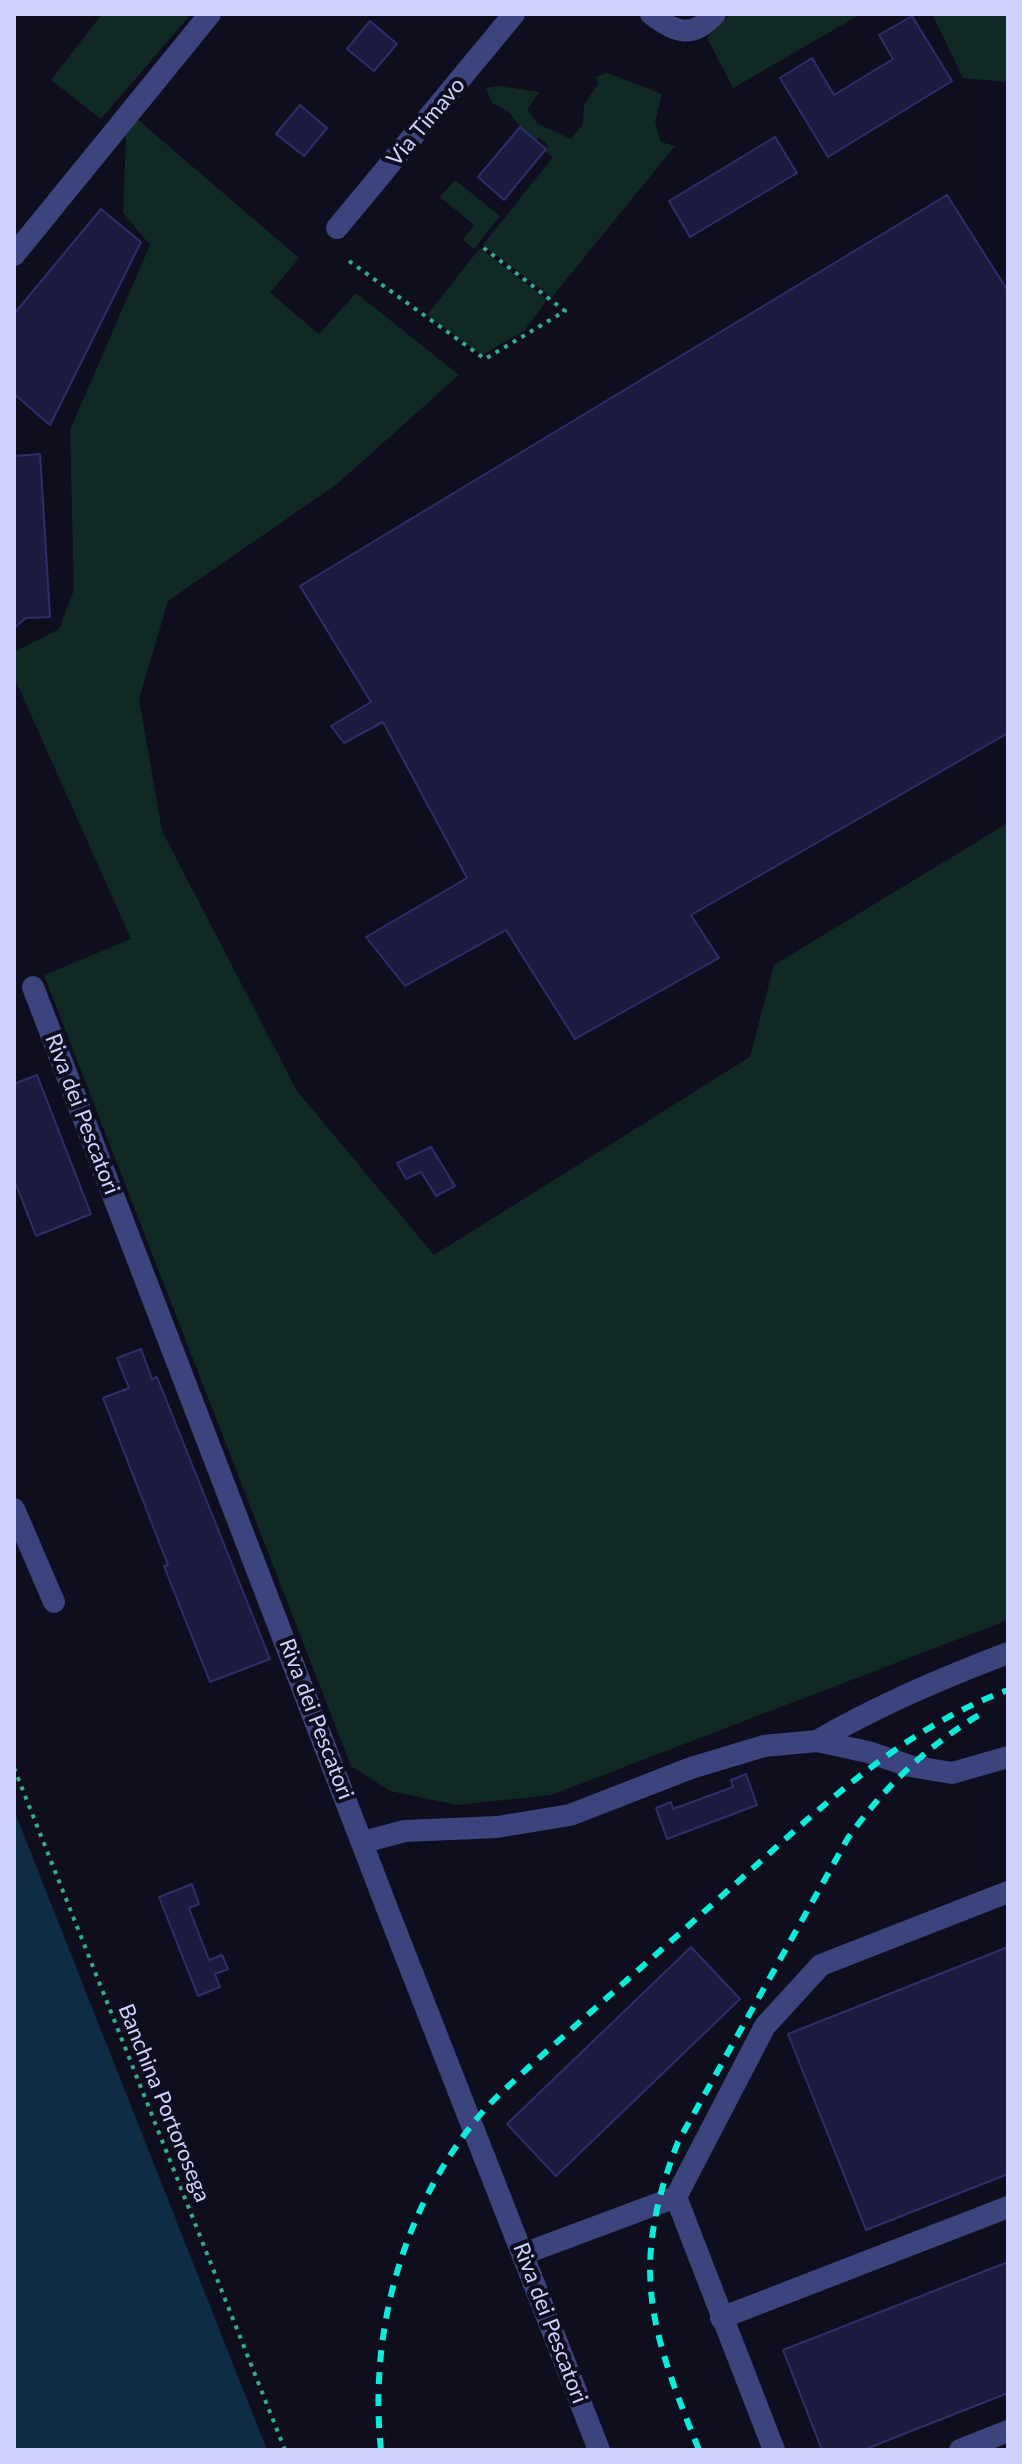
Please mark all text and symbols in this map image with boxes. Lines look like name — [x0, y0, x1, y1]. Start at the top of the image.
street label: Via Timavo — [381, 72, 471, 172]
street label: Riva dei Pescatori — [39, 1030, 125, 1198]
street label: Riva dei Pescatori — [273, 1635, 359, 1803]
street label: Banchina Portorosega — [112, 2000, 216, 2206]
street label: Riva dei Pescatori — [507, 2239, 593, 2407]

